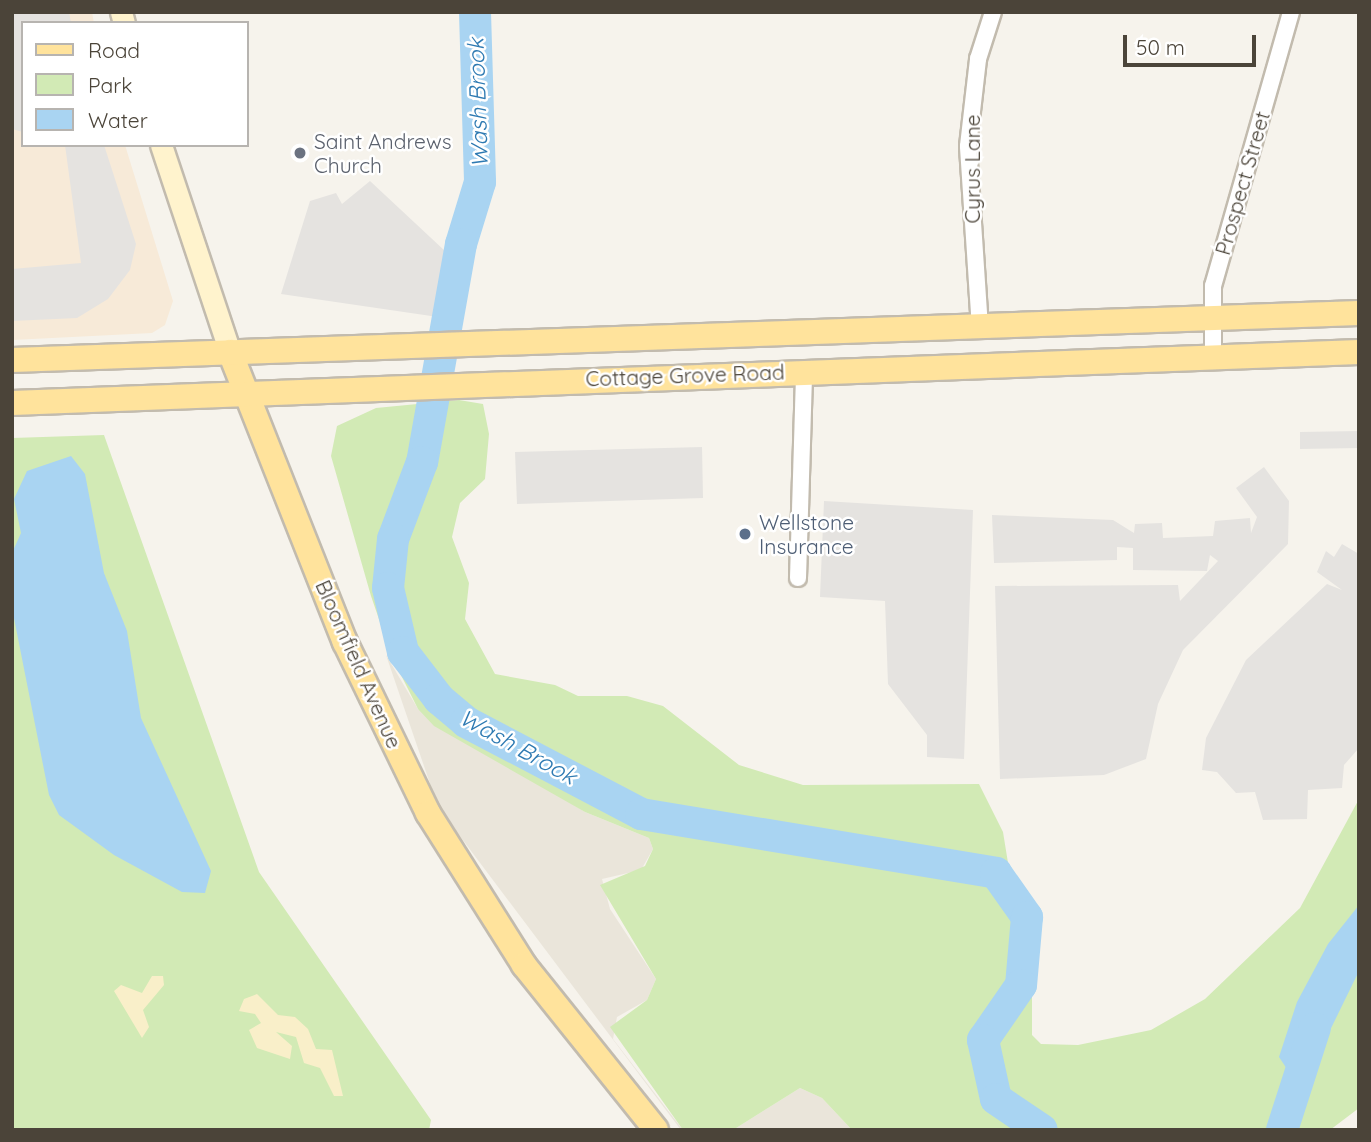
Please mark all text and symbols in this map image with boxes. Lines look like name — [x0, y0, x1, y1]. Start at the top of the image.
legend — [21, 21, 248, 147]
scale bar — [1126, 21, 1259, 65]
text: 50 m — [1136, 34, 1185, 60]
text: Road — [88, 37, 140, 63]
water label: Wash Brook — [462, 38, 494, 168]
text: Park — [88, 72, 132, 98]
text: Water — [88, 107, 148, 133]
street label: Prospect Street — [1209, 108, 1275, 258]
street label: Cyrus Lane — [959, 114, 985, 224]
place label: Saint Andrews Church — [314, 128, 451, 178]
marker: Saint Andrews Church — [292, 145, 308, 161]
street label: Cottage Grove Road — [585, 359, 785, 391]
place label: Wellstone Insurance — [759, 509, 854, 559]
marker: Wellstone Insurance — [737, 526, 753, 542]
street label: Bloomfield Avenue — [311, 576, 407, 752]
water label: Wash Brook — [455, 704, 581, 790]

